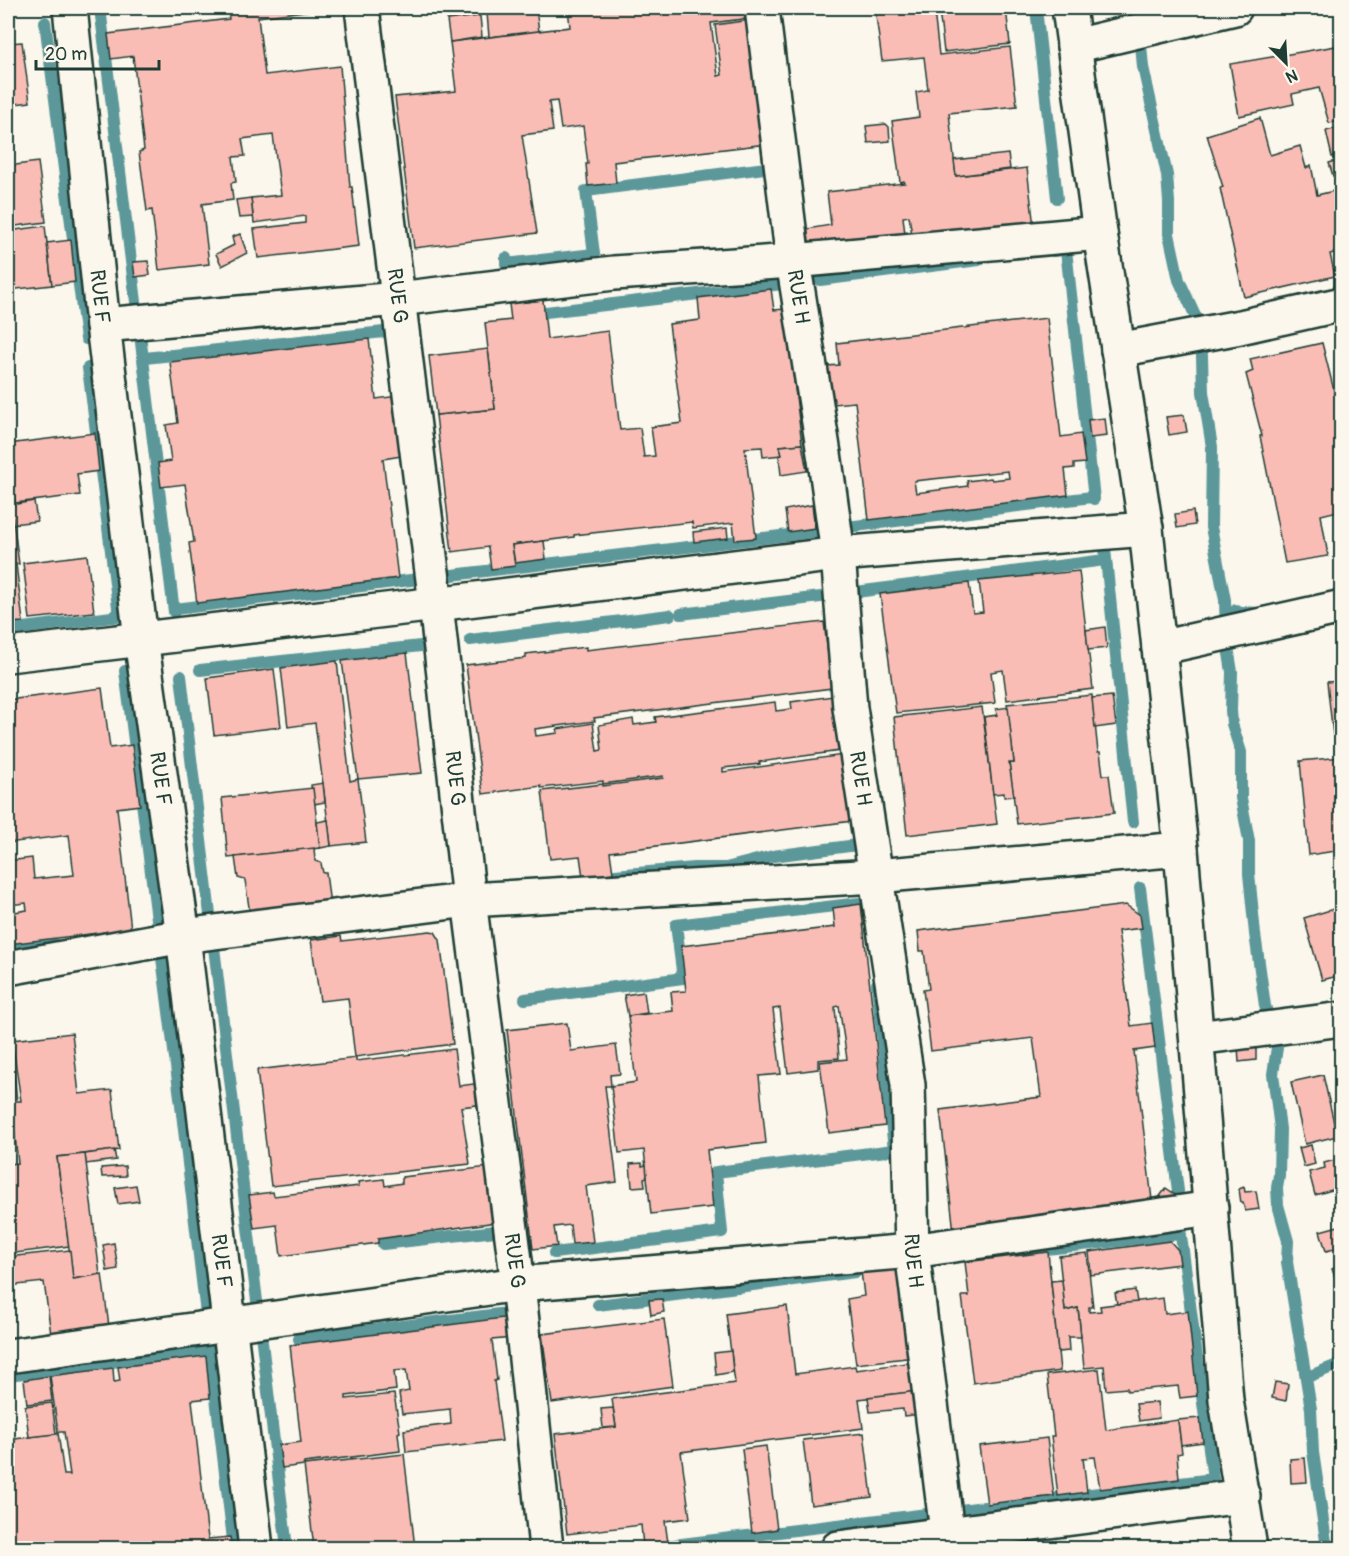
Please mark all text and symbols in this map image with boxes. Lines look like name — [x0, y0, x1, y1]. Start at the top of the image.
scale bar — [36, 33, 159, 71]
north arrow — [1256, 33, 1316, 93]
text: 20 m — [45, 43, 87, 66]
text: N — [1283, 64, 1301, 87]
street label: RUE G — [380, 267, 414, 325]
street label: RUE F — [83, 268, 116, 325]
street label: RUE H — [781, 268, 816, 326]
street label: RUE G — [438, 749, 471, 807]
street label: RUE H — [843, 749, 878, 808]
street label: RUE F — [143, 750, 177, 807]
street label: RUE G — [498, 1231, 531, 1290]
street label: RUE F — [205, 1232, 238, 1289]
street label: RUE H — [897, 1233, 929, 1290]

